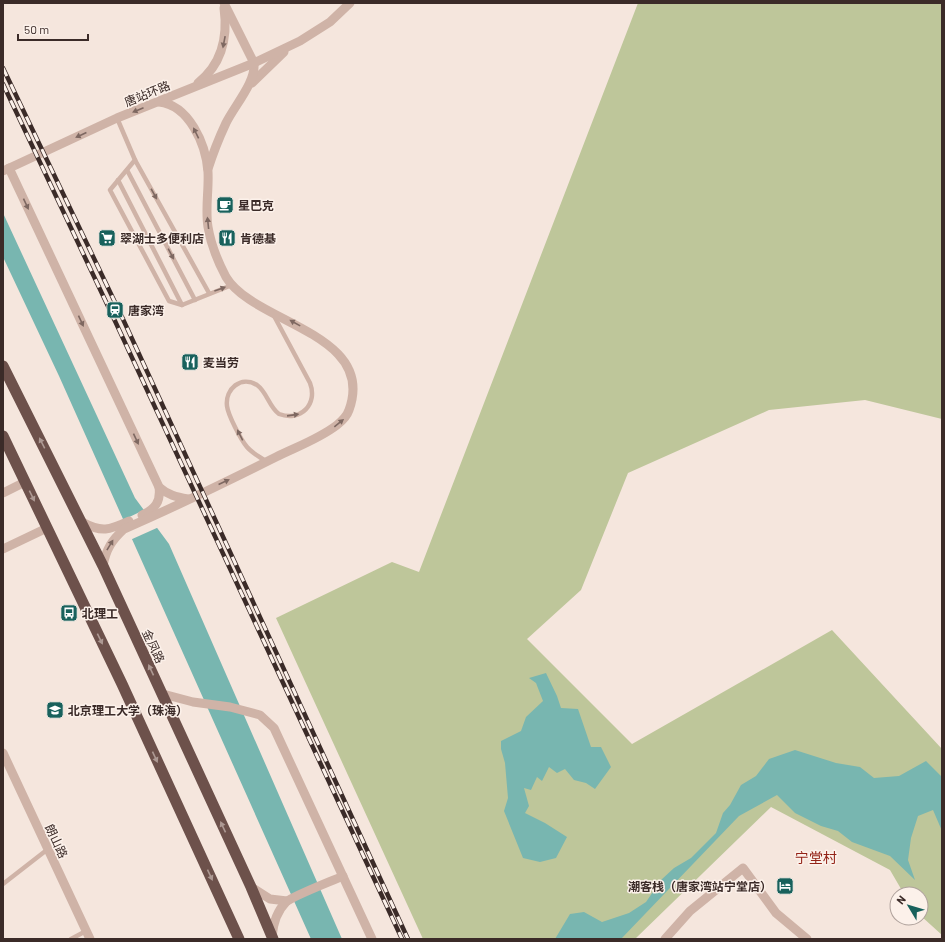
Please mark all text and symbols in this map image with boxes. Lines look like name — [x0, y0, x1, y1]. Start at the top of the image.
scale bar — [18, 16, 88, 42]
text: 50 m — [24, 22, 49, 36]
one-way arrow — [220, 36, 226, 48]
street label: 唐站环路 — [122, 78, 172, 108]
one-way arrow — [131, 107, 143, 113]
one-way arrow — [193, 127, 199, 139]
one-way arrow — [76, 132, 87, 138]
one-way arrow — [151, 188, 158, 200]
cafe icon: 星巴克 — [215, 195, 235, 215]
one-way arrow — [23, 198, 29, 209]
place label: 星巴克 — [238, 198, 274, 212]
one-way arrow — [205, 217, 211, 229]
supermarket icon: 翠湖士多便利店 — [97, 228, 117, 248]
restaurant icon: 肯德基 — [217, 228, 237, 248]
place label: 翠湖士多便利店 — [120, 231, 204, 245]
place label: 肯德基 — [240, 231, 276, 245]
one-way arrow — [168, 248, 174, 260]
one-way arrow — [215, 286, 227, 292]
station icon: 唐家湾 — [105, 300, 125, 320]
place label: 唐家湾 — [128, 303, 164, 317]
one-way arrow — [78, 316, 84, 327]
one-way arrow — [289, 320, 301, 327]
restaurant icon: 麦当劳 — [180, 352, 200, 372]
place label: 麦当劳 — [203, 355, 239, 369]
one-way arrow — [287, 412, 299, 419]
one-way arrow — [334, 418, 344, 427]
one-way arrow — [237, 429, 243, 440]
one-way arrow — [133, 433, 139, 445]
one-way arrow — [39, 438, 45, 449]
one-way arrow — [218, 479, 229, 485]
one-way arrow — [29, 491, 35, 502]
one-way arrow — [106, 539, 113, 551]
bus stop icon: 北理工 — [59, 603, 79, 623]
place label: 北理工 — [82, 606, 118, 620]
street label: 金凤路 — [140, 627, 168, 665]
one-way arrow — [97, 633, 103, 645]
one-way arrow — [148, 665, 154, 676]
school or university icon: 北京理工大学（珠海） — [45, 700, 65, 720]
place label: 北京理工大学（珠海） — [68, 703, 188, 717]
one-way arrow — [153, 751, 159, 763]
one-way arrow — [220, 821, 226, 832]
street label: 朗山路 — [43, 822, 71, 860]
district label: 宁堂村 — [795, 849, 837, 866]
one-way arrow — [207, 869, 213, 880]
hotel icon: 潮客栈（唐家湾站宁堂店） — [775, 876, 795, 896]
place label: 潮客栈（唐家湾站宁堂店） — [628, 879, 772, 893]
north arrow — [889, 886, 929, 926]
text: N — [893, 893, 908, 906]

